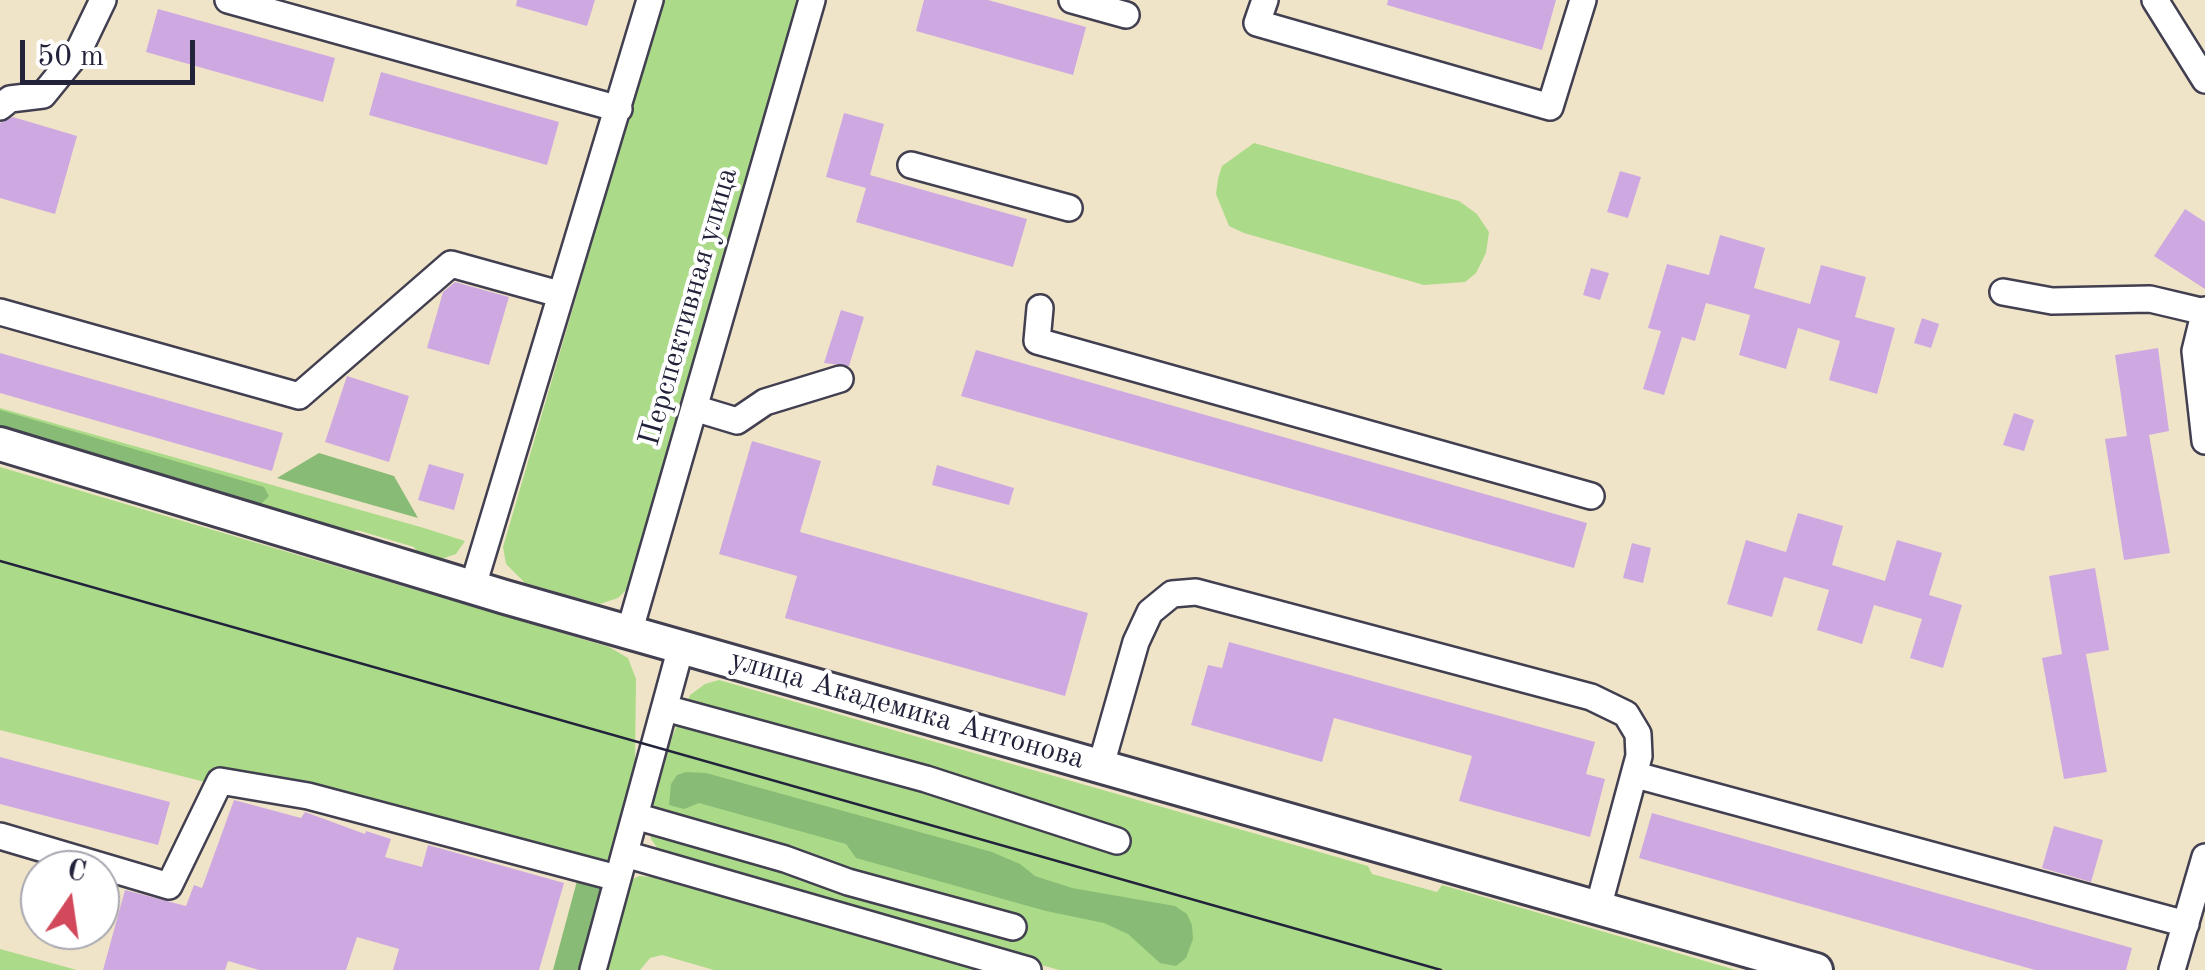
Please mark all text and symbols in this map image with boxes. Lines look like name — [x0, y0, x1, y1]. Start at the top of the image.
scale bar — [25, 20, 200, 82]
text: 50 m — [37, 42, 104, 72]
street label: Перспективная улица — [632, 164, 746, 450]
street label: улица Академика Антонова — [726, 642, 1088, 778]
north arrow — [20, 850, 120, 950]
text: С — [64, 857, 88, 888]

